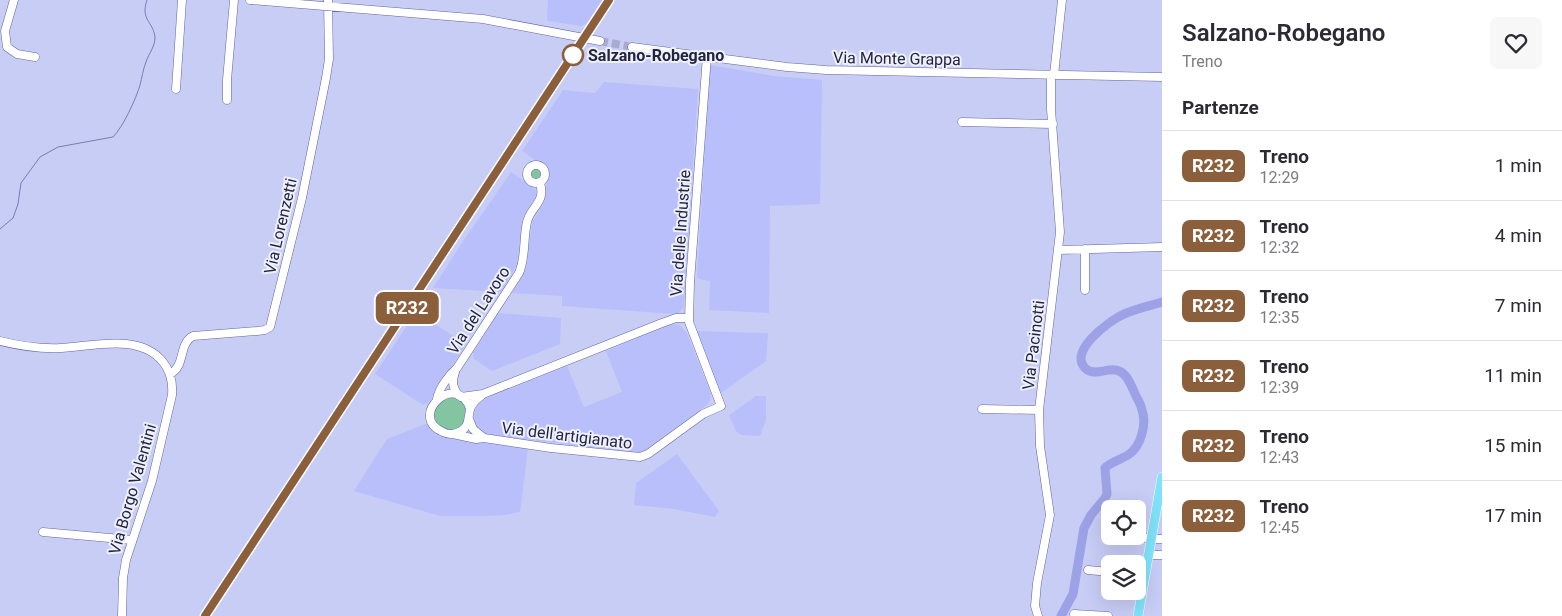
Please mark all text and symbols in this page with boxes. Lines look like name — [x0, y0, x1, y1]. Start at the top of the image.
button: heart — [1490, 17, 1542, 69]
text: Salzano-Robegano — [1182, 19, 1385, 47]
marker: Salzano-Robegano — [562, 44, 584, 66]
place label: Salzano-Robegano — [588, 46, 724, 65]
street label: Via Monte Grappa — [833, 48, 961, 69]
text: Treno — [1182, 52, 1223, 71]
text: Partenze — [1182, 96, 1259, 119]
text: Treno — [1260, 145, 1309, 168]
text: 1 min — [1495, 154, 1542, 177]
text: R232 — [1192, 155, 1235, 176]
text: 12:29 — [1260, 168, 1299, 187]
street label: Via delle Industrie — [667, 169, 694, 297]
street label: Via Lorenzetti — [260, 176, 301, 276]
text: Treno — [1260, 215, 1309, 238]
text: 4 min — [1495, 224, 1542, 247]
text: R232 — [1192, 225, 1235, 246]
text: 12:32 — [1260, 238, 1299, 257]
street label: Via del Lavoro — [443, 263, 514, 358]
text: Treno — [1260, 285, 1309, 308]
line badge: R232 — [372, 292, 442, 324]
text: 7 min — [1495, 294, 1542, 317]
text: R232 — [1192, 295, 1235, 316]
text: R232 — [386, 297, 428, 318]
street label: Via Pacinotti — [1019, 299, 1048, 391]
text: 12:35 — [1260, 308, 1299, 327]
text: Treno — [1260, 355, 1309, 378]
text: 11 min — [1484, 364, 1542, 387]
text: R232 — [1192, 365, 1235, 386]
text: 12:39 — [1260, 378, 1299, 397]
street label: Via dell'artigianato — [501, 418, 633, 453]
street label: Via Borgo Valentini — [105, 422, 160, 557]
text: Treno — [1260, 425, 1309, 448]
text: 15 min — [1484, 434, 1542, 457]
text: R232 — [1192, 435, 1235, 456]
text: 12:43 — [1260, 448, 1299, 467]
text: Treno — [1260, 495, 1309, 518]
map controls — [1101, 500, 1146, 600]
button: locate — [1101, 500, 1146, 545]
text: 17 min — [1484, 504, 1542, 527]
text: R232 — [1192, 505, 1235, 526]
text: 12:45 — [1260, 518, 1299, 537]
button: layers — [1101, 555, 1146, 600]

